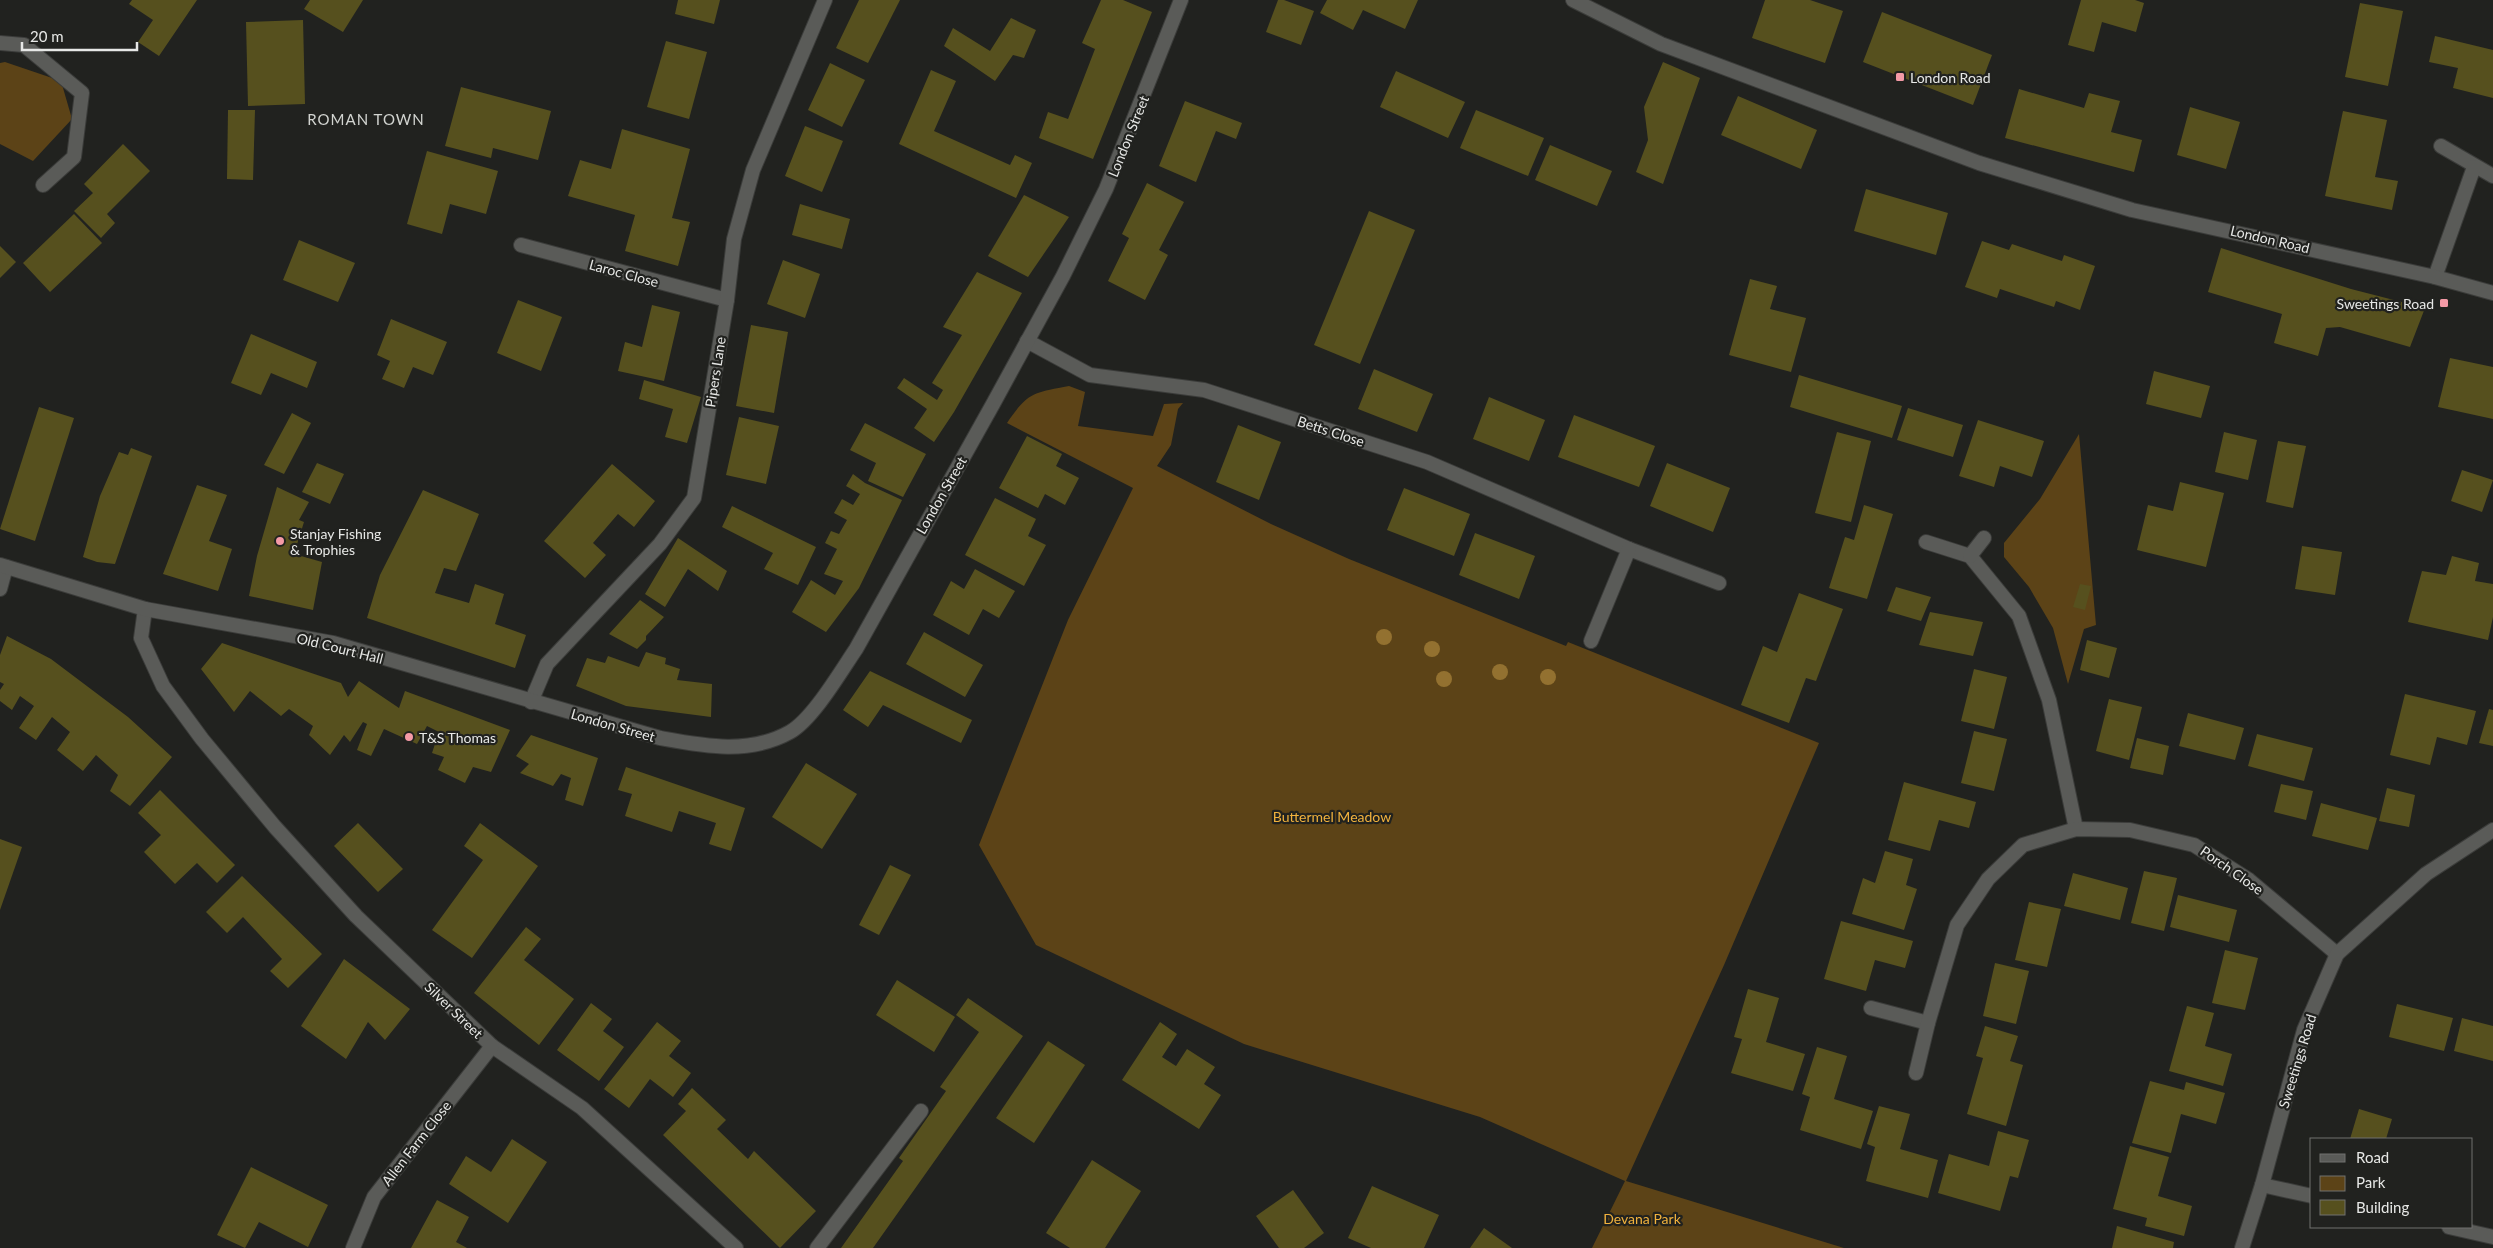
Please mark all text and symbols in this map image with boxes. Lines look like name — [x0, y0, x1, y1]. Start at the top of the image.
scale bar — [22, 20, 138, 52]
text: 20 m — [30, 27, 64, 45]
place label: London Road — [1910, 69, 1991, 86]
marker: London Road — [1894, 71, 1906, 83]
street label: London Street — [1104, 93, 1152, 179]
district label: ROMAN TOWN — [307, 110, 425, 128]
street label: London Road — [2229, 222, 2311, 256]
street label: Laroc Close — [587, 256, 661, 290]
place label: Sweetings Road — [2337, 295, 2434, 312]
marker: Sweetings Road — [2438, 297, 2450, 309]
street label: Pipers Lane — [701, 336, 729, 408]
street label: Betts Close — [1295, 412, 1367, 450]
street label: London Street — [912, 453, 970, 537]
place label: Stanjay Fishing & Trophies — [290, 525, 381, 558]
marker: Stanjay Fishing & Trophies — [274, 535, 286, 547]
street label: Old Court Hall — [295, 629, 385, 667]
street label: London Street — [569, 705, 657, 745]
place label: T&S Thomas — [419, 729, 496, 746]
marker: T&S Thomas — [403, 731, 415, 743]
park label: Buttermel Meadow — [1273, 808, 1391, 825]
street label: Porch Close — [2197, 842, 2267, 898]
street label: Silver Street — [422, 978, 486, 1042]
street label: Sweetings Road — [2275, 1012, 2319, 1110]
street label: Allen Farm Close — [378, 1097, 454, 1189]
legend — [2310, 1138, 2473, 1228]
text: Road — [2356, 1148, 2389, 1166]
text: Park — [2356, 1173, 2386, 1191]
text: Building — [2356, 1198, 2409, 1216]
park label: Devana Park — [1603, 1210, 1682, 1227]

